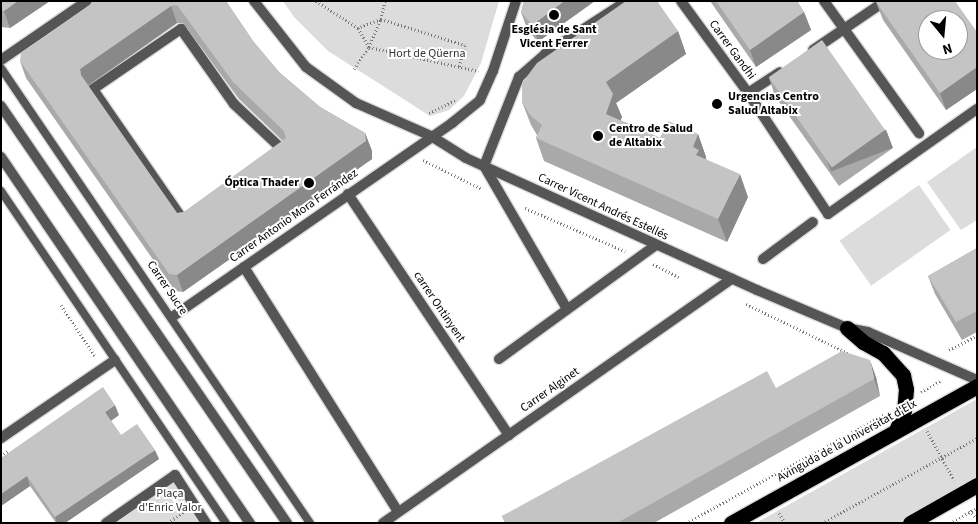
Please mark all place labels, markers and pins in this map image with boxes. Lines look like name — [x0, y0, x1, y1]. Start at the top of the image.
marker: Església de Sant Vicent Ferrer — [548, 9, 560, 21]
place label: Església de Sant Vicent Ferrer — [511, 23, 597, 51]
place label: Urgencias Centro Salud Altabix — [728, 90, 819, 118]
marker: Urgencias Centro Salud Altabix — [710, 97, 724, 111]
place label: Centro de Salud de Altabix — [609, 122, 693, 150]
marker: Centro de Salud de Altabix — [591, 129, 605, 143]
place label: Óptica Thader — [224, 176, 299, 190]
marker: Óptica Thader — [303, 177, 315, 189]

